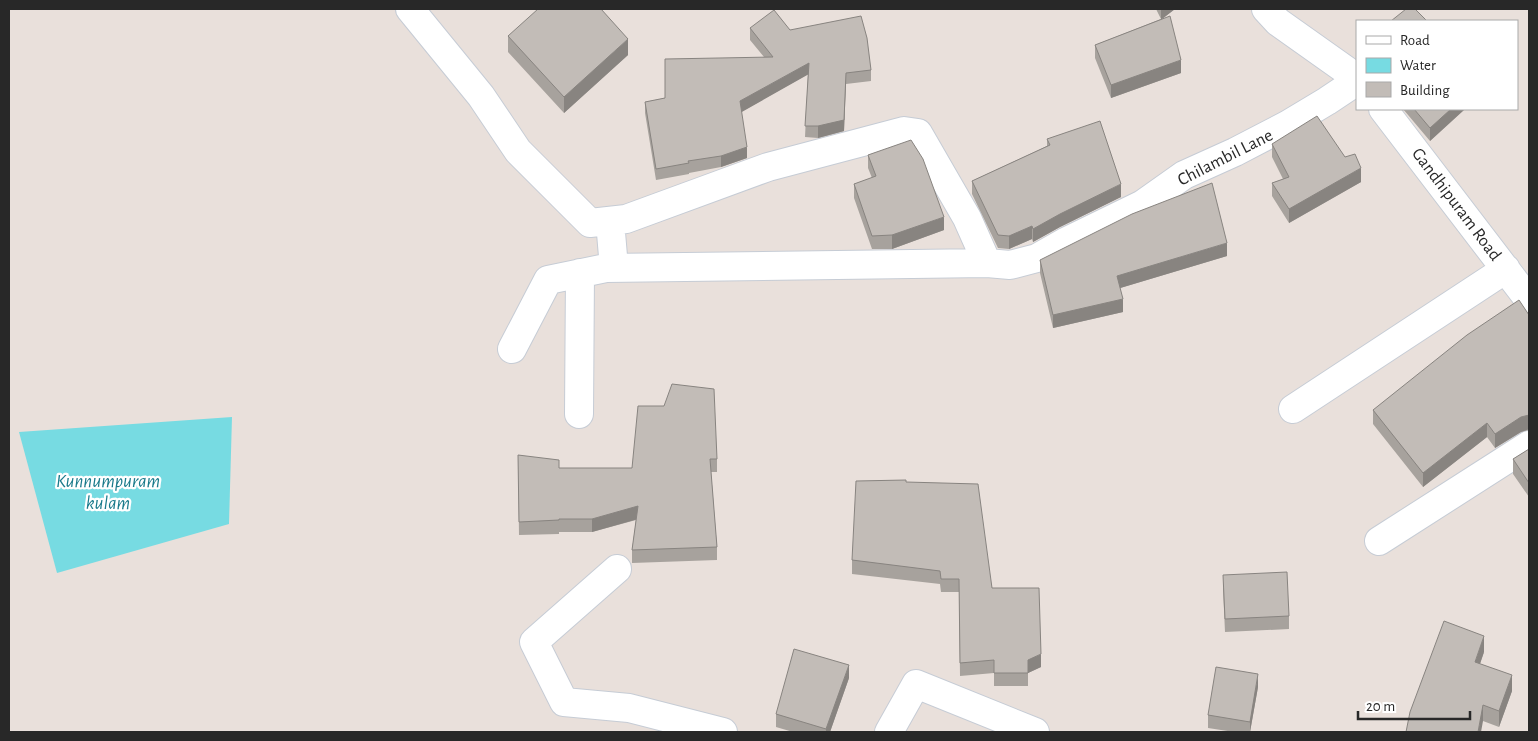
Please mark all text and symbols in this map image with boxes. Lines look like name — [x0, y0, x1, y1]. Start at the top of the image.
legend — [1356, 20, 1518, 110]
text: Road — [1400, 33, 1430, 48]
text: Water — [1400, 58, 1436, 73]
text: Building — [1400, 83, 1450, 98]
street label: Chilambil Lane — [1175, 126, 1276, 190]
street label: Gandhipuram Road — [1408, 145, 1504, 264]
water label: Kunnumpuram kulam — [56, 472, 160, 513]
scale bar — [1358, 688, 1470, 720]
text: 20 m — [1366, 699, 1395, 714]

